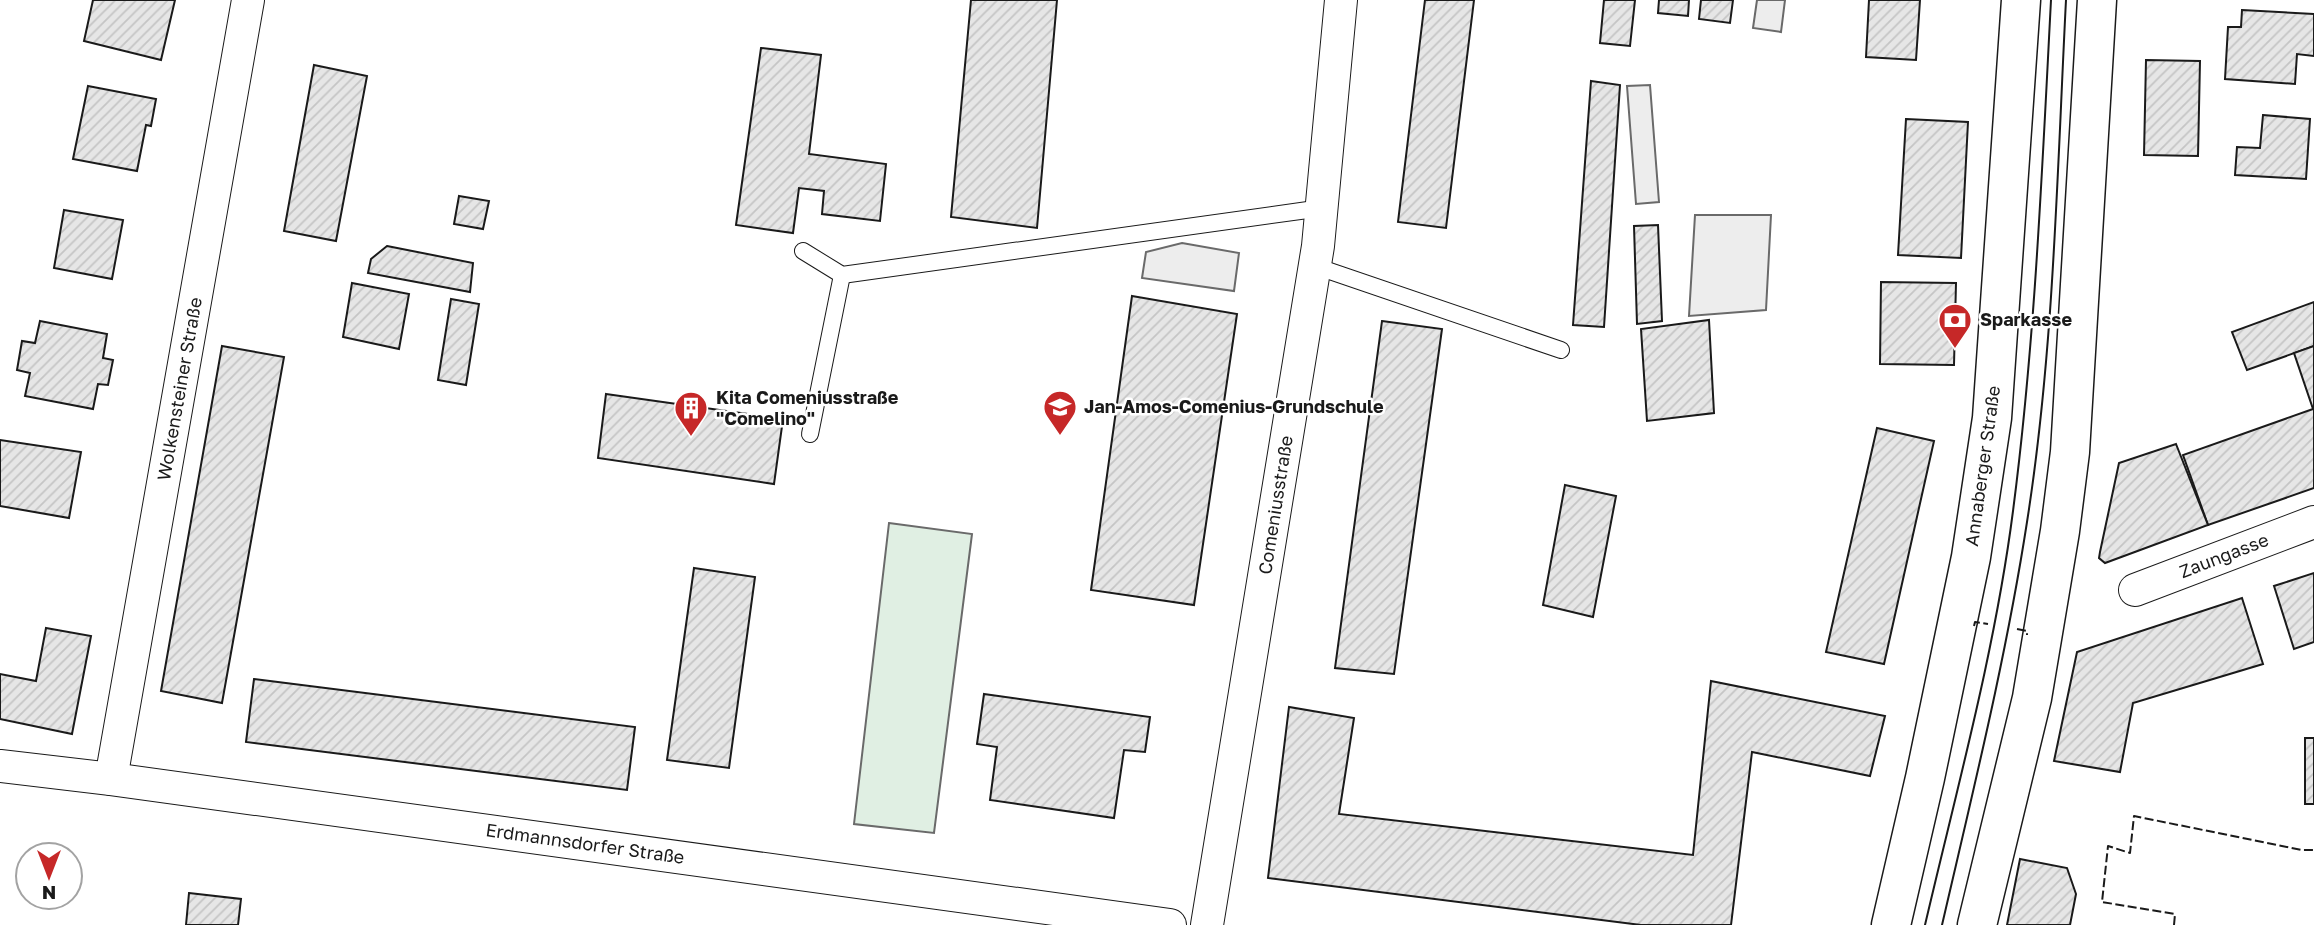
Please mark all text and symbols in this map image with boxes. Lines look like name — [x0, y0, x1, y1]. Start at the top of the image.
street label: Wolkensteiner Straße — [152, 295, 206, 482]
bank icon: Sparkasse — [1936, 301, 1974, 350]
place label: Sparkasse — [1980, 308, 2072, 330]
street label: Annaberger Straße — [1960, 384, 2004, 548]
place label: Kita Comeniusstraße "Comelino" — [716, 386, 899, 429]
school or university icon: Jan-Amos-Comenius-Grundschule — [1041, 388, 1079, 437]
building icon: Kita Comeniusstraße "Comelino" — [672, 389, 710, 438]
place label: Jan-Amos-Comenius-Grundschule — [1084, 395, 1384, 417]
street label: Comeniusstraße — [1253, 434, 1297, 576]
street label: Zaungasse — [2176, 528, 2271, 582]
street label: Erdmannsdorfer Straße — [484, 818, 686, 868]
north arrow — [14, 841, 84, 911]
text: N — [42, 882, 56, 905]

